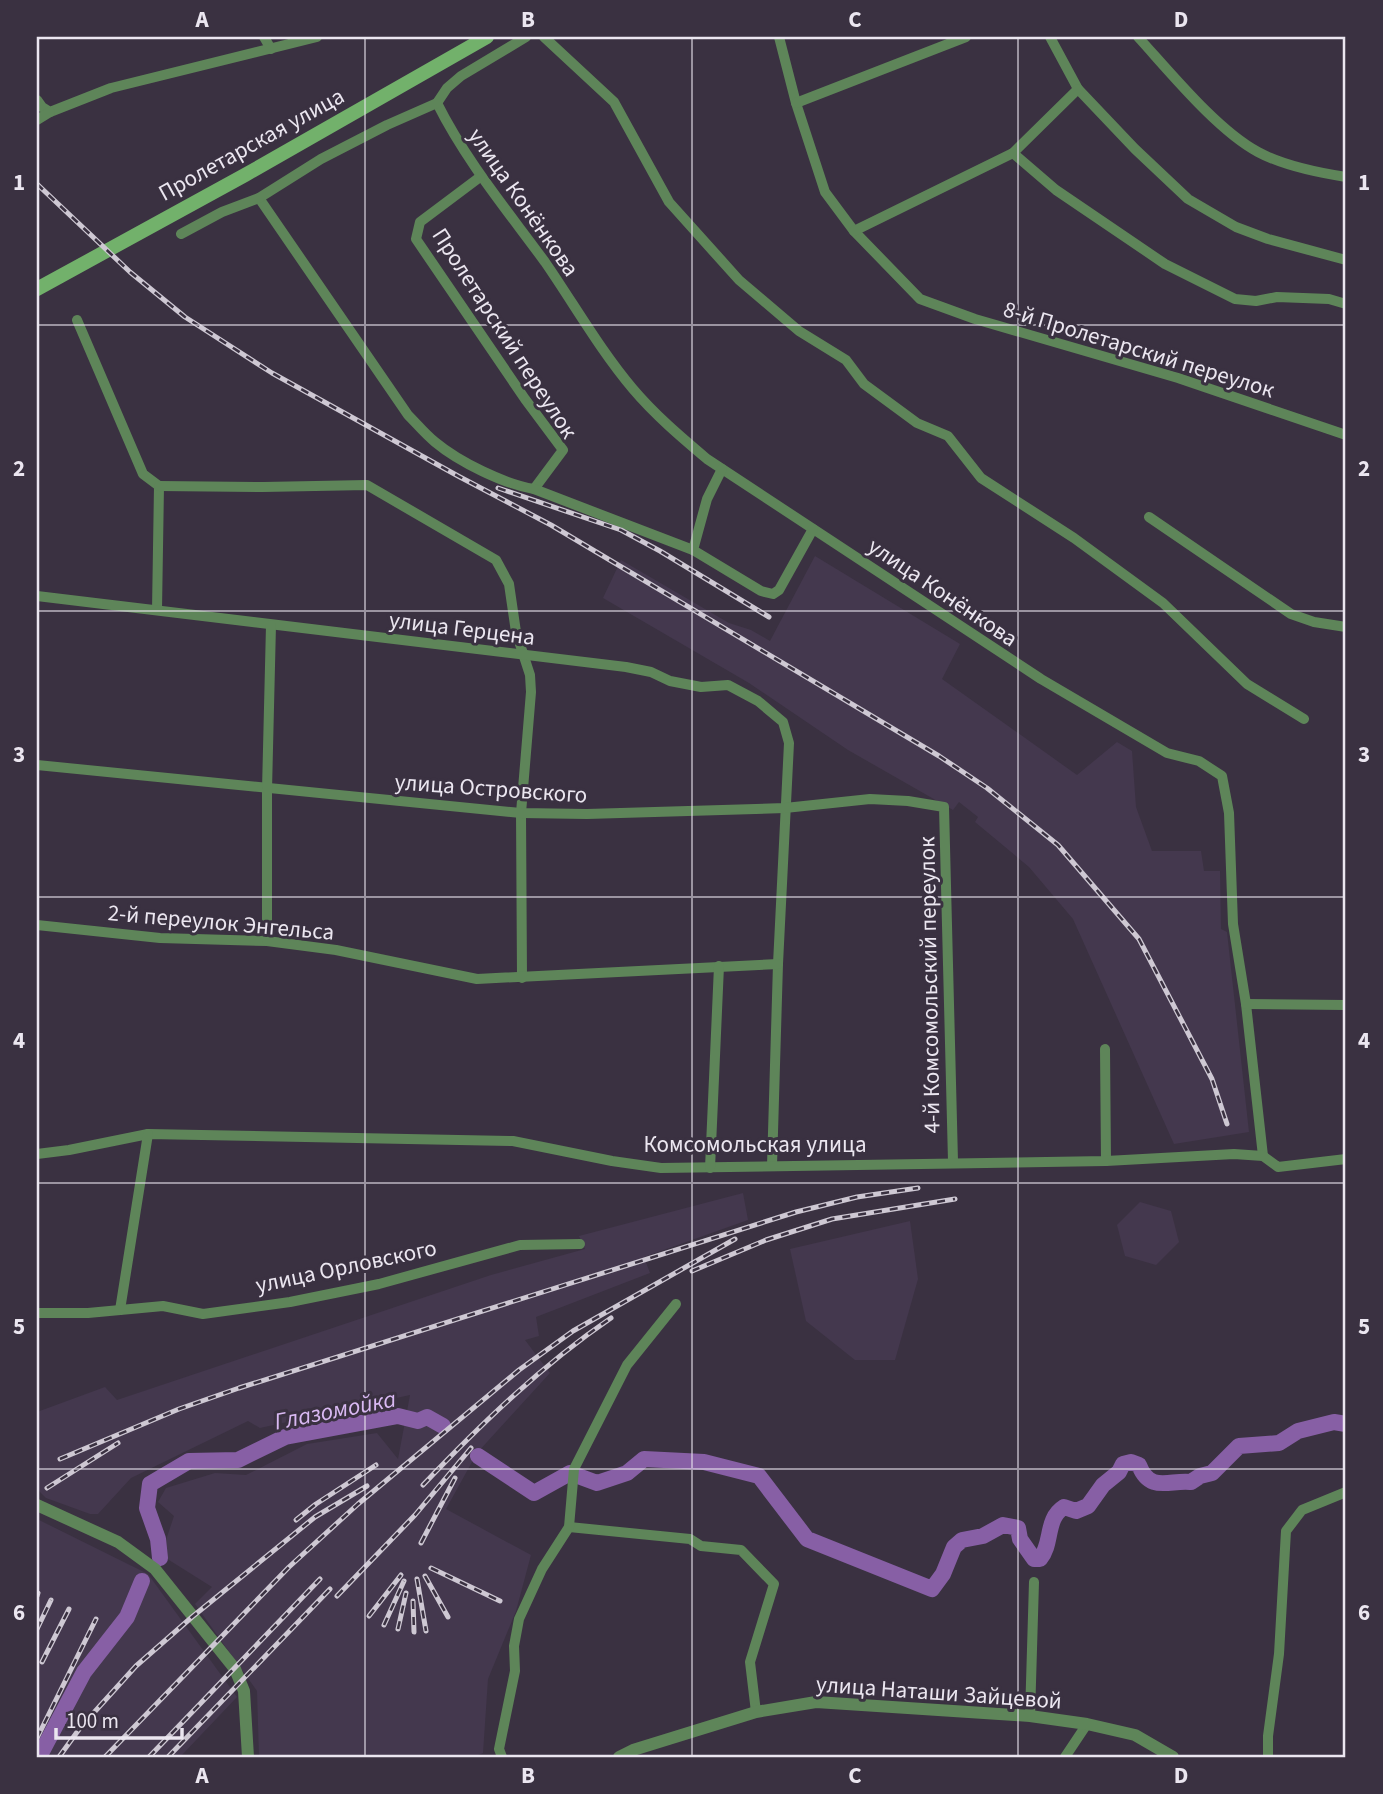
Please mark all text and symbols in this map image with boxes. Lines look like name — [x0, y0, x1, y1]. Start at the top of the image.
text: A — [194, 3, 209, 36]
text: B — [521, 3, 535, 36]
text: C — [848, 3, 862, 36]
text: D — [1174, 3, 1188, 36]
street label: Пролетарская улица — [152, 80, 350, 209]
street label: улица Конёнкова — [460, 121, 587, 283]
text: 1 — [13, 166, 25, 199]
text: 1 — [1358, 166, 1370, 199]
street label: Пролетарский переулок — [424, 221, 586, 446]
street label: 8-й Пролетарский переулок — [999, 293, 1279, 407]
text: 2 — [13, 452, 25, 485]
text: 2 — [1358, 452, 1370, 485]
street label: улица Конёнкова — [861, 530, 1024, 655]
street label: улица Герцена — [387, 603, 537, 654]
text: 3 — [13, 738, 25, 771]
text: 3 — [1358, 738, 1370, 771]
street label: улица Островского — [394, 765, 588, 812]
street label: 4-й Комсомольский переулок — [910, 836, 949, 1134]
street label: 2-й переулок Энгельса — [106, 896, 336, 949]
text: 4 — [13, 1024, 25, 1057]
text: 4 — [1358, 1024, 1370, 1057]
street label: Комсомольская улица — [643, 1128, 867, 1161]
street label: улица Орловского — [253, 1231, 440, 1302]
text: 5 — [13, 1310, 25, 1343]
text: 5 — [1358, 1310, 1370, 1343]
water label: Глазомойка — [271, 1382, 399, 1439]
text: 6 — [13, 1596, 25, 1629]
text: 6 — [1358, 1596, 1370, 1629]
street label: улица Наташи Зайцевой — [815, 1667, 1063, 1718]
scale bar — [56, 1696, 182, 1740]
text: 100 m — [66, 1706, 119, 1736]
text: A — [194, 1759, 209, 1792]
text: B — [521, 1759, 535, 1792]
text: C — [848, 1759, 862, 1792]
text: D — [1174, 1759, 1188, 1792]

